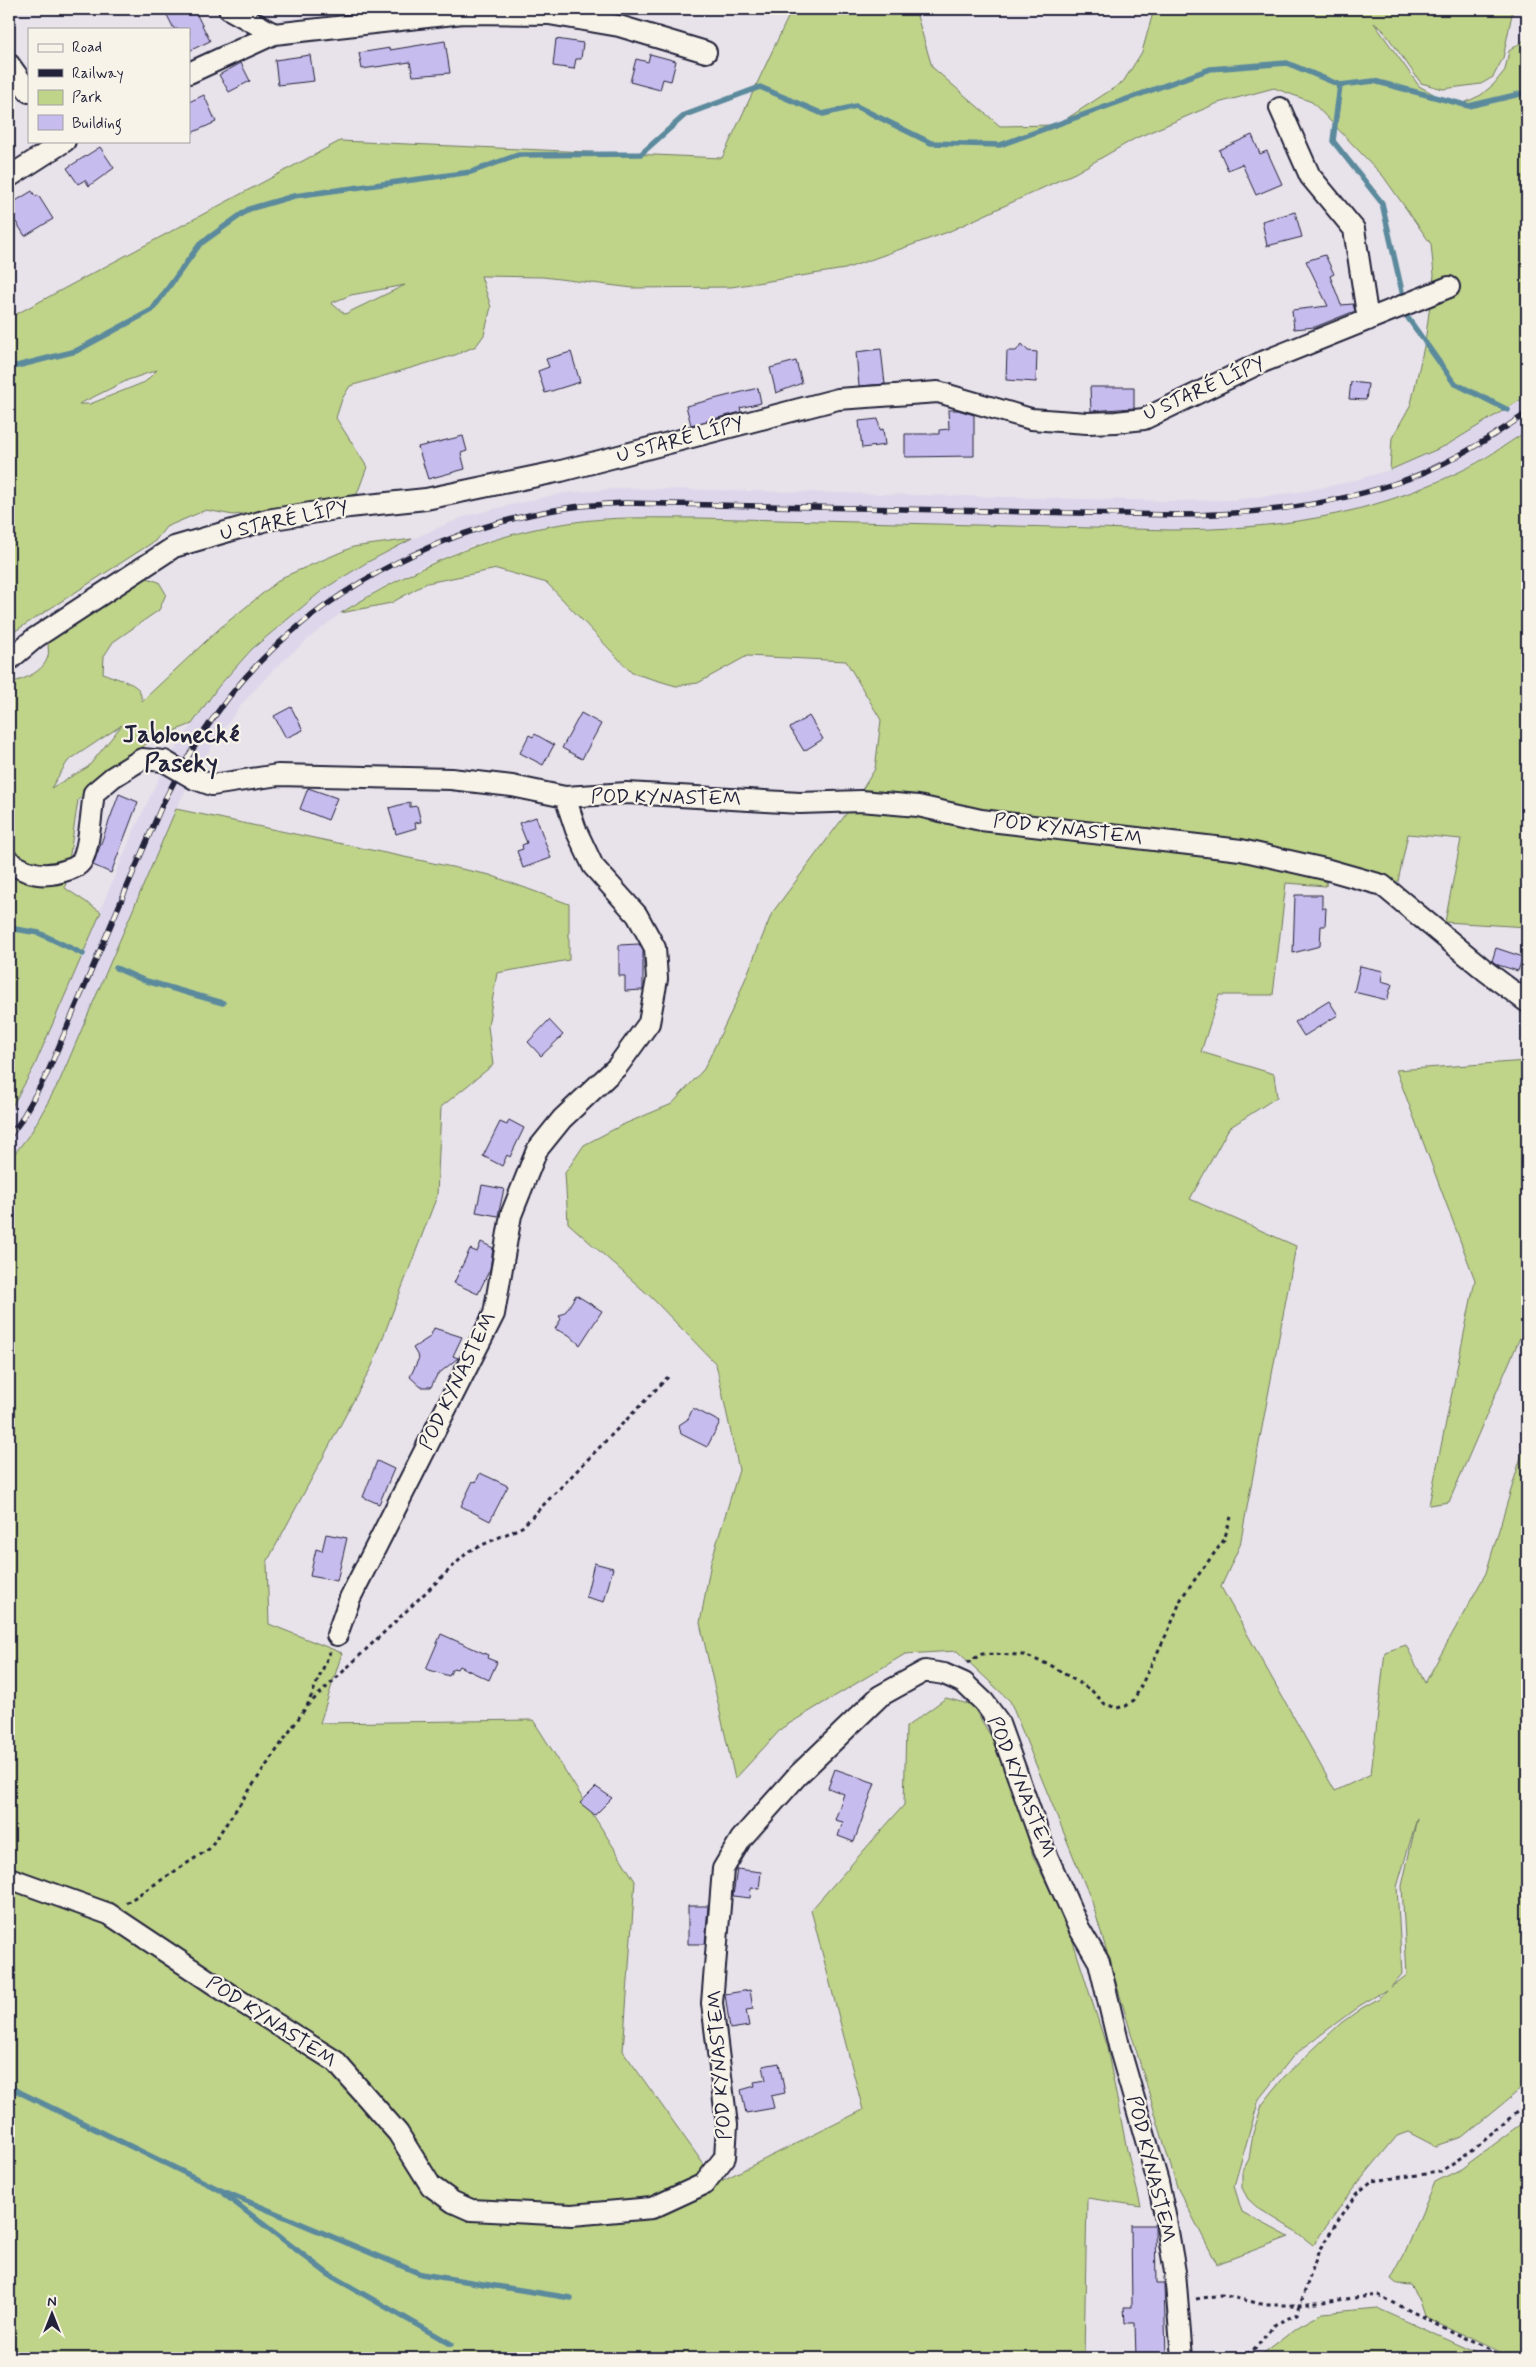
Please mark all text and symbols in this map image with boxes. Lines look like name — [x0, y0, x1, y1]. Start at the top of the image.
legend — [28, 28, 190, 142]
text: Road — [72, 38, 102, 58]
text: Railway — [72, 64, 124, 84]
text: Park — [72, 88, 102, 108]
text: Building — [72, 114, 122, 135]
street label: U STARÉ LÍPY — [1139, 350, 1269, 428]
street label: U STARÉ LÍPY — [614, 410, 746, 470]
street label: U STARÉ LÍPY — [217, 494, 351, 548]
district label: Jablonecké Paseky — [123, 719, 239, 781]
street label: POD KYNASTEM — [591, 783, 741, 813]
street label: POD KYNASTEM — [992, 807, 1144, 853]
street label: POD KYNASTEM — [413, 1308, 503, 1454]
street label: POD KYNASTEM — [980, 1712, 1062, 1862]
street label: POD KYNASTEM — [201, 1970, 341, 2074]
street label: POD KYNASTEM — [701, 1989, 739, 2141]
street label: POD KYNASTEM — [1120, 2093, 1182, 2245]
north arrow — [28, 2290, 78, 2340]
text: N — [47, 2293, 57, 2311]

